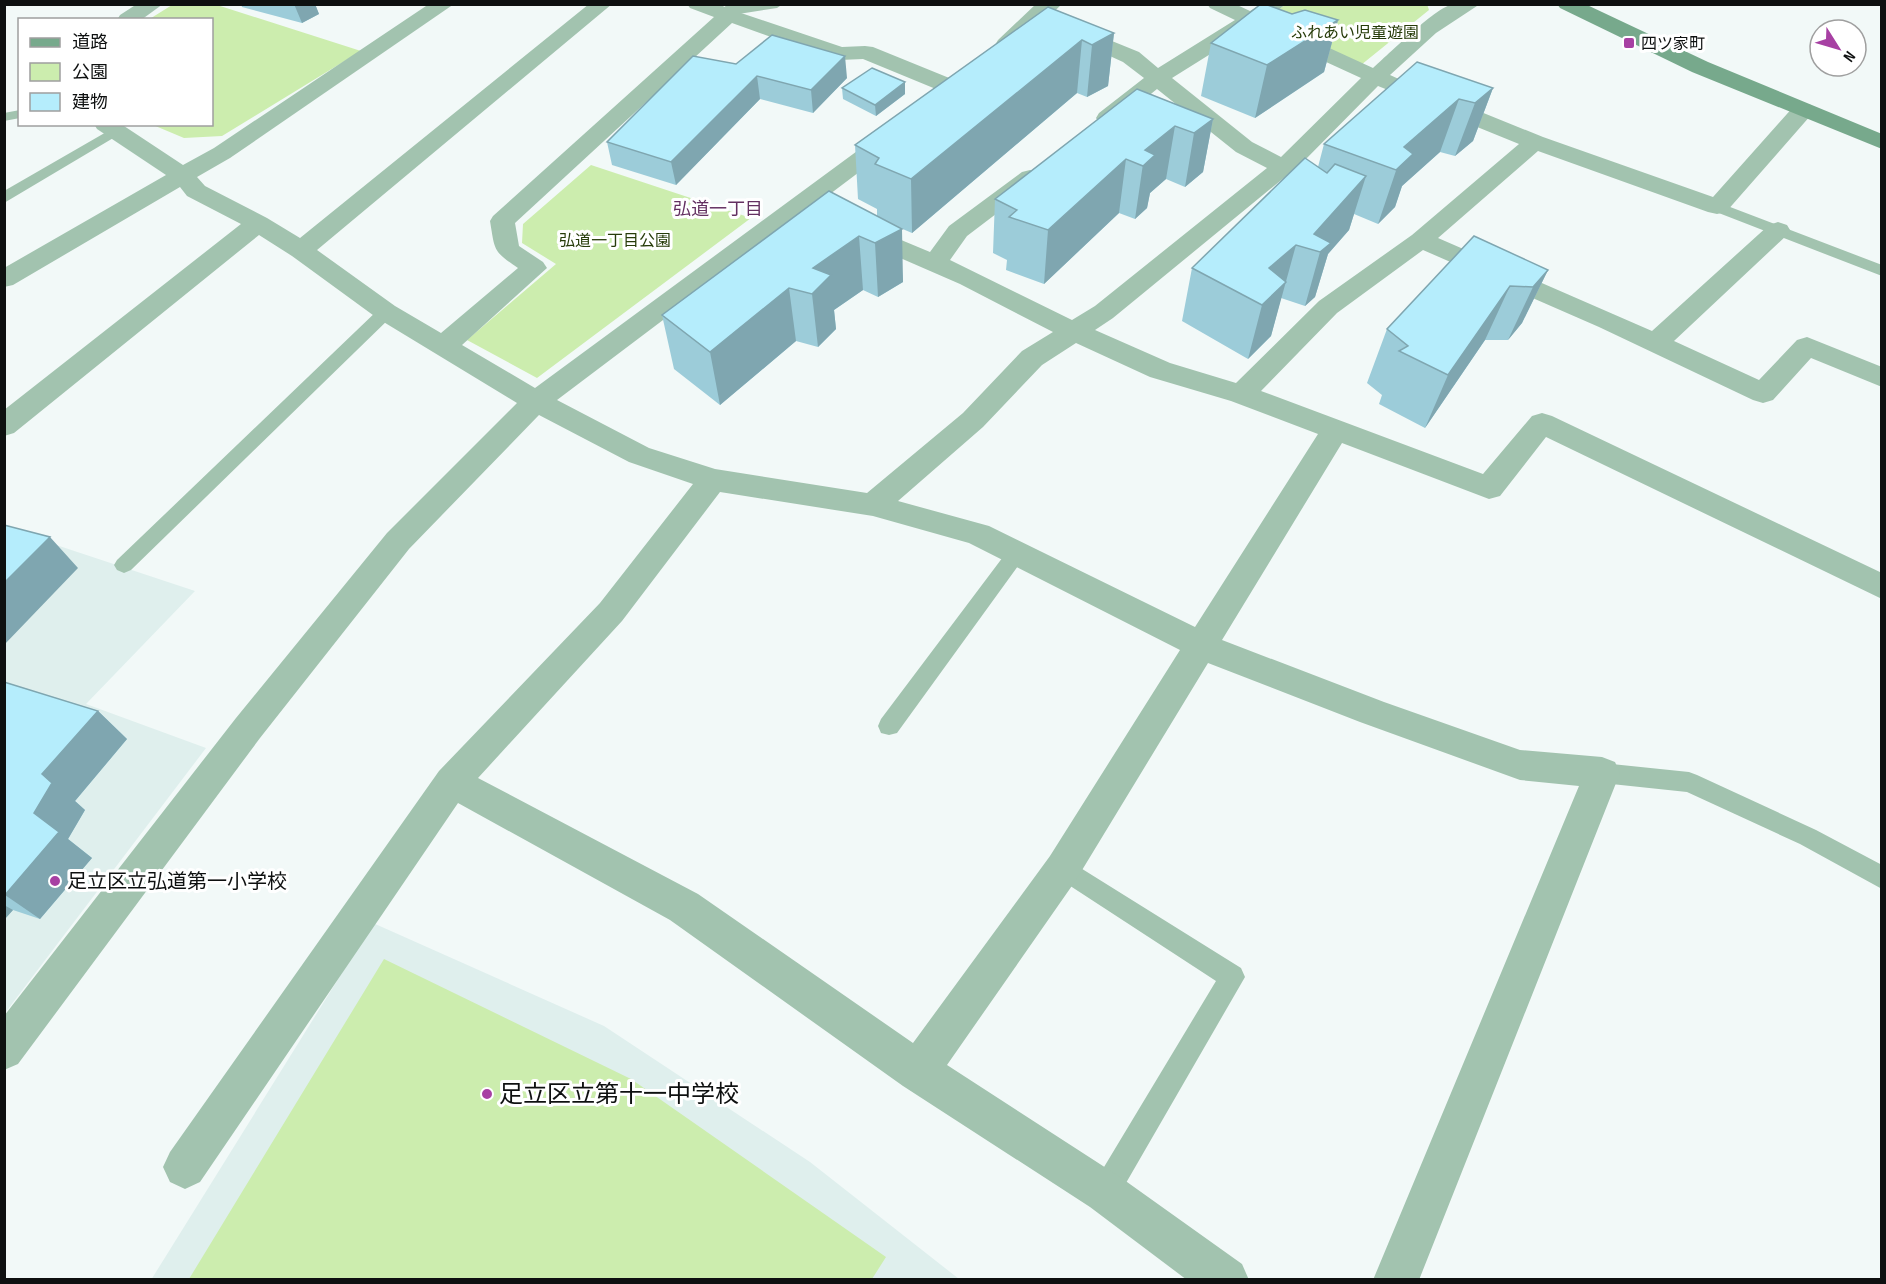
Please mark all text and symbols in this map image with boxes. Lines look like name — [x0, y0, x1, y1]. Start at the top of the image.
legend — [18, 18, 213, 126]
north arrow — [1808, 18, 1868, 78]
park label: ふれあい児童遊園 — [1291, 24, 1419, 43]
text: 道路 — [72, 32, 108, 53]
place label: 四ツ家町 — [1641, 35, 1705, 54]
marker: 四ツ家町 — [1622, 36, 1636, 50]
text: N — [1839, 47, 1859, 65]
text: 公園 — [72, 62, 108, 83]
text: 建物 — [72, 92, 108, 113]
district label: 弘道一丁目 — [673, 199, 763, 220]
park label: 弘道一丁目公園 — [559, 232, 671, 251]
place label: 足立区立弘道第一小学校 — [67, 870, 287, 894]
marker: 足立区立弘道第一小学校 — [48, 874, 62, 888]
place label: 足立区立第十一中学校 — [499, 1080, 739, 1109]
marker: 足立区立第十一中学校 — [480, 1087, 494, 1101]

